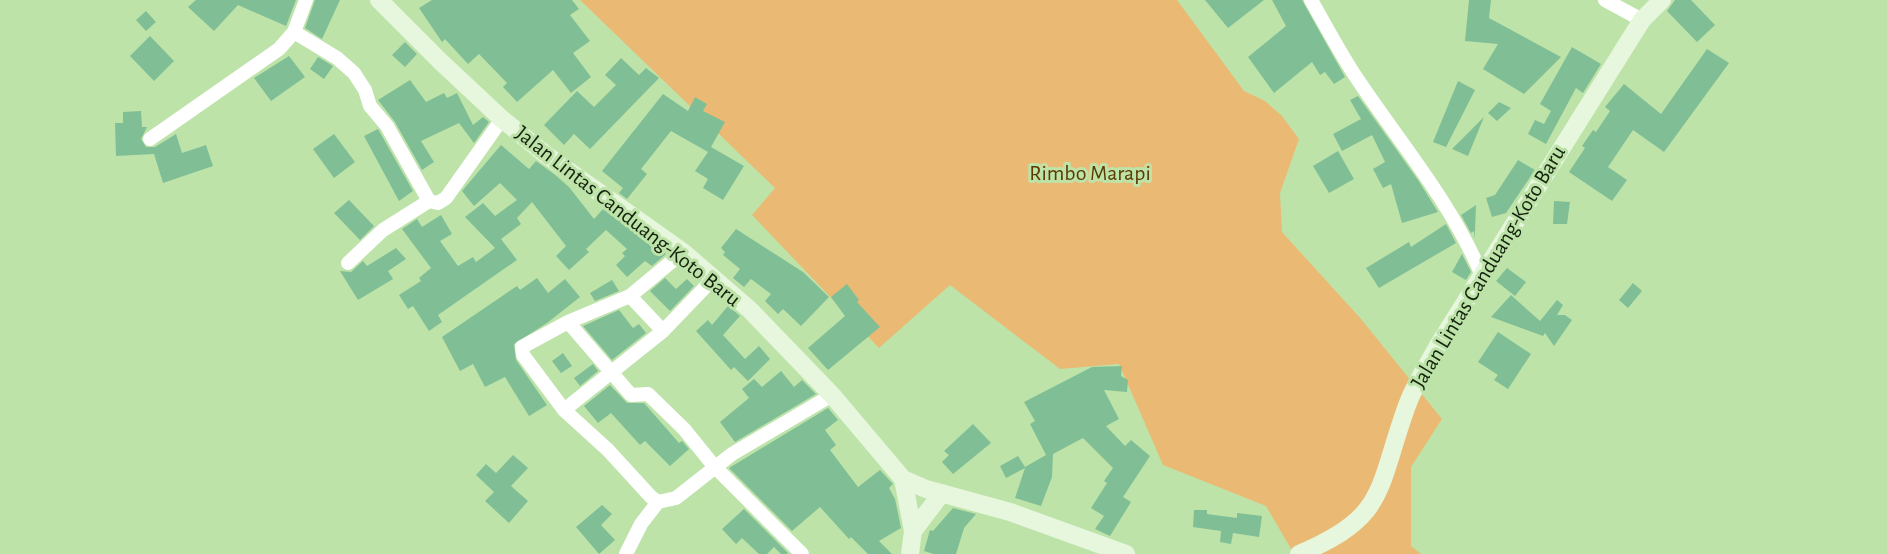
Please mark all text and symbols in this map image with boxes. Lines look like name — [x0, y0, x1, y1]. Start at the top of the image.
street label: Jalan Lintas Canduang-Koto Baru — [511, 122, 745, 310]
street label: Jalan Lintas Canduang-Koto Baru — [1407, 142, 1569, 392]
park label: Rimbo Marapi — [1029, 162, 1151, 184]

